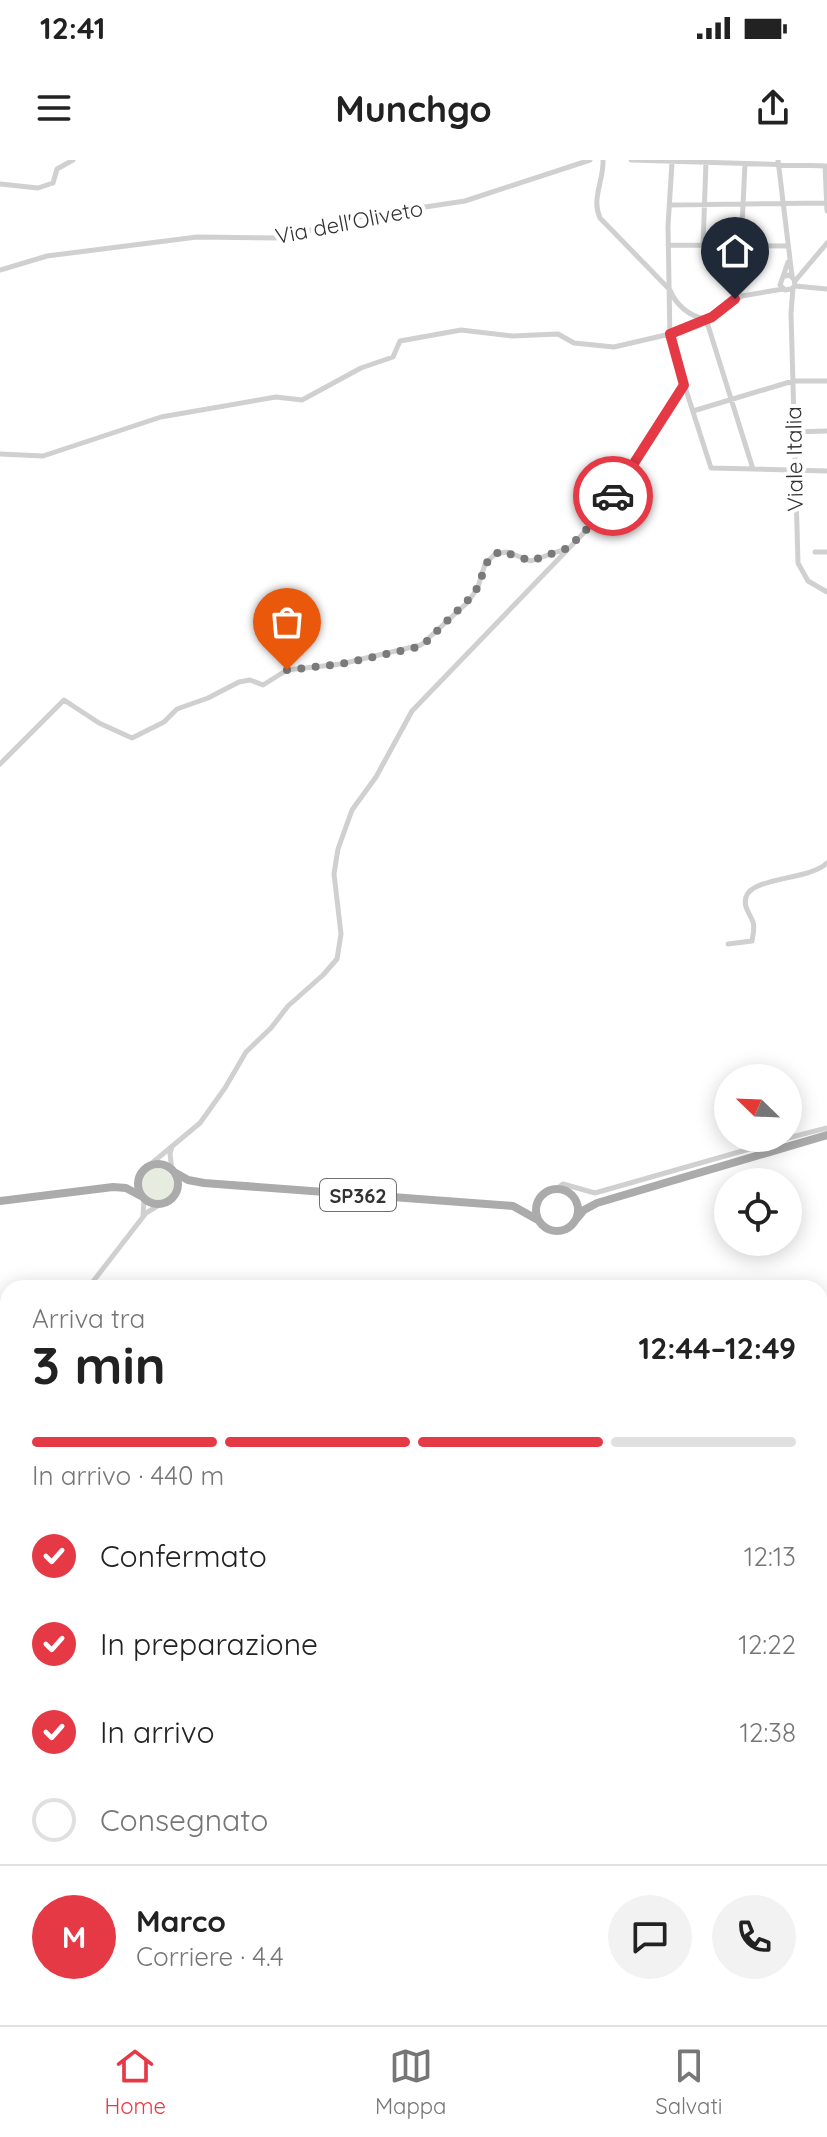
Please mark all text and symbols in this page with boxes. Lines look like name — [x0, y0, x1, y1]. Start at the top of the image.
text: 12:41 — [40, 9, 105, 47]
icon: menu — [32, 86, 76, 130]
text: Munchgo — [335, 86, 492, 131]
icon: share — [751, 86, 795, 130]
street label: Via dell'Oliveto — [273, 194, 425, 250]
pin — [701, 217, 769, 299]
icon: home — [713, 229, 757, 273]
street label: Viale Italia — [779, 406, 809, 512]
courier — [573, 456, 653, 536]
icon: car — [591, 474, 635, 518]
pin — [253, 588, 321, 670]
icon: bag — [265, 600, 309, 644]
north arrow — [714, 1064, 802, 1152]
map controls — [714, 1064, 802, 1256]
button: locate — [714, 1168, 802, 1256]
road number: SP362 — [320, 1179, 396, 1211]
text: Arriva tra — [32, 1302, 145, 1335]
text: 12:44–12:49 — [639, 1329, 796, 1367]
text: 3 min — [32, 1332, 166, 1397]
text: In arrivo · 440 m — [32, 1459, 224, 1492]
icon: check — [32, 1534, 76, 1578]
text: Confermato — [100, 1537, 267, 1575]
text: 12:13 — [744, 1540, 796, 1573]
icon: check — [32, 1622, 76, 1666]
text: In preparazione — [100, 1625, 318, 1663]
text: 12:22 — [738, 1628, 796, 1661]
icon: check — [32, 1710, 76, 1754]
text: In arrivo — [100, 1713, 215, 1751]
text: 12:38 — [739, 1716, 796, 1749]
text: Consegnato — [100, 1801, 268, 1839]
button: chat — [608, 1895, 692, 1979]
button: phone — [712, 1895, 796, 1979]
text: Marco — [136, 1902, 226, 1940]
text: M — [62, 1918, 86, 1956]
text: Corriere · 4.4 — [136, 1940, 284, 1973]
tab: Home — [104, 2044, 166, 2120]
tab: Mappa — [375, 2044, 446, 2120]
tab: Salvati — [655, 2044, 723, 2120]

